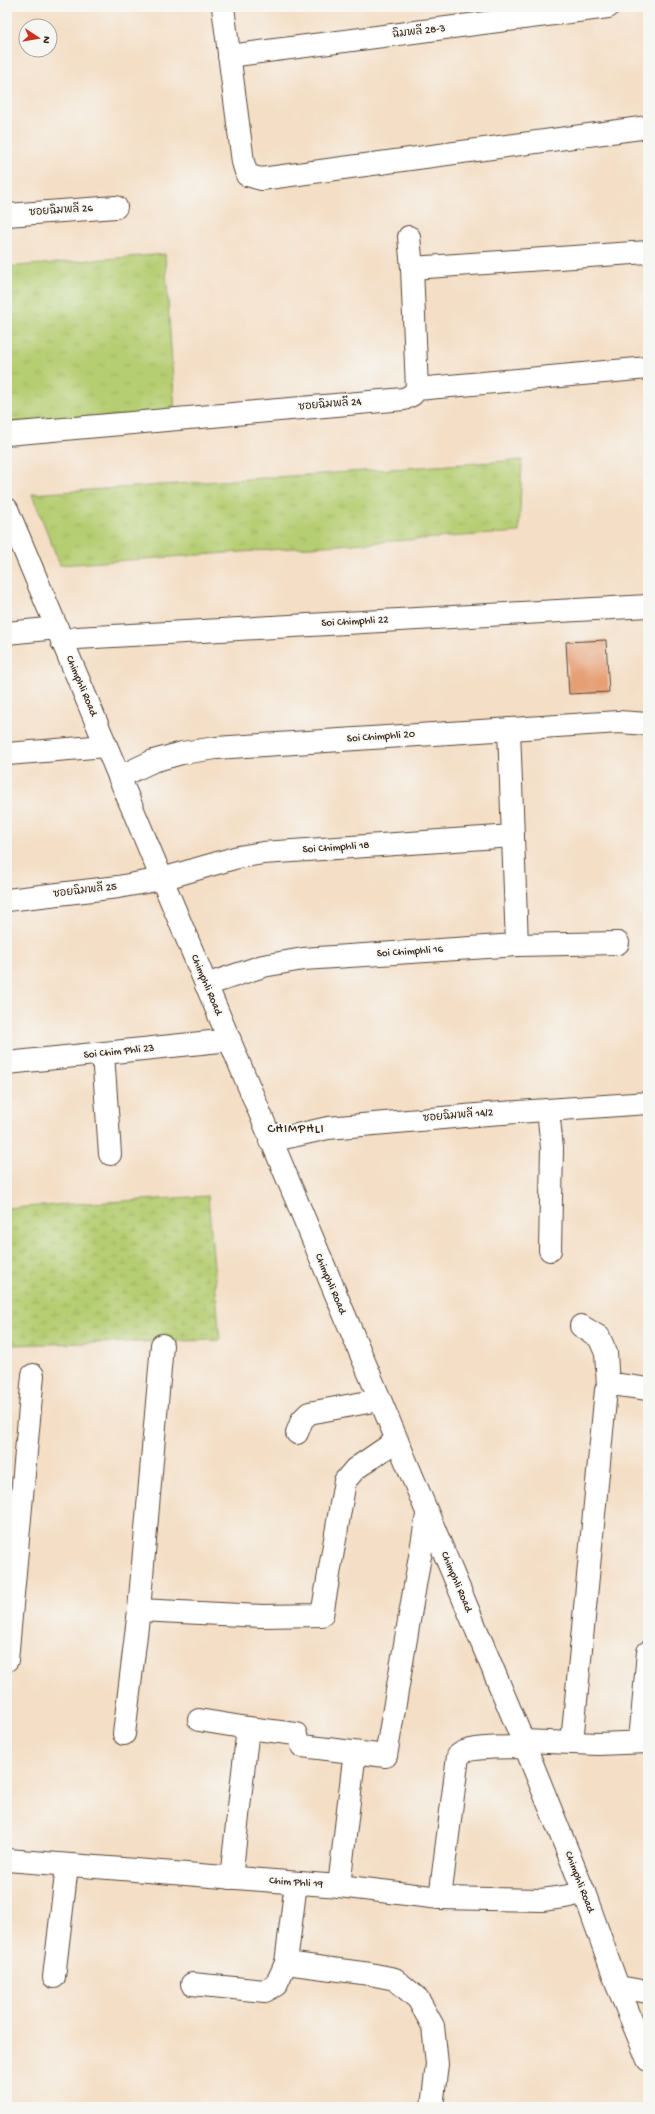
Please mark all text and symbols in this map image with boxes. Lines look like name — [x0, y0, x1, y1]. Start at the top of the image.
north arrow — [18, 18, 58, 58]
street label: ฉิมพลี 28-3 — [392, 20, 446, 41]
text: N — [39, 35, 52, 44]
street label: ซอยฉิมพลี 26 — [29, 200, 94, 219]
street label: ซอยฉิมพลี 24 — [298, 393, 363, 414]
street label: Soi Chimphli 22 — [321, 614, 390, 630]
street label: Chimphli Road — [63, 654, 100, 720]
street label: Soi Chimphli 20 — [347, 729, 415, 745]
street label: Soi Chimphli 18 — [302, 840, 370, 856]
street label: ซอยฉิมพลี 25 — [52, 878, 118, 901]
street label: Soi Chimphli 16 — [376, 944, 444, 960]
street label: Chimphli Road — [188, 953, 225, 1019]
street label: Soi Chim Phli 23 — [83, 1042, 155, 1062]
street label: ซอยฉิมพลี 14/2 — [422, 1104, 494, 1125]
district label: CHIMPHLI — [267, 1122, 325, 1137]
street label: Chimphli Road — [312, 1252, 349, 1318]
street label: Chimphli Road — [438, 1550, 475, 1616]
street label: Chimphli Road — [562, 1850, 597, 1916]
street label: Chim Phli 19 — [269, 1875, 324, 1891]

